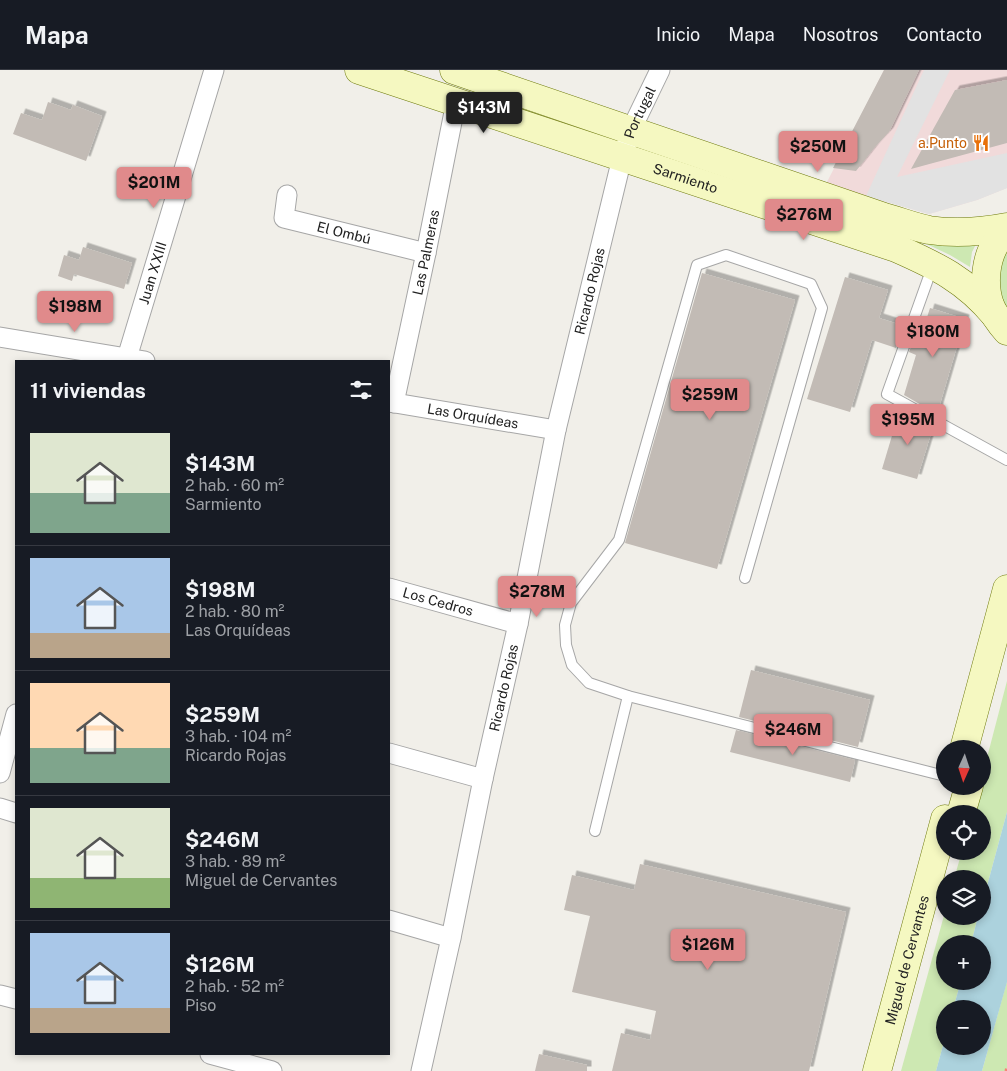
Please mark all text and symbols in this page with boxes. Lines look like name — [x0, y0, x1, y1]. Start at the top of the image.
text: Mapa — [25, 21, 89, 49]
text: Inicio — [656, 24, 700, 45]
text: Mapa — [728, 24, 775, 45]
text: Nosotros — [803, 24, 878, 45]
text: Contacto — [906, 24, 982, 45]
street label: Portugal — [621, 84, 659, 140]
pin: $143M — [449, 92, 519, 134]
text: $143M — [457, 98, 511, 117]
pin: $250M — [783, 131, 853, 173]
restaurant icon: a.Punto — [971, 133, 991, 153]
place label: a.Punto — [918, 135, 967, 151]
text: $250M — [790, 137, 846, 156]
street label: Sarmiento — [651, 160, 720, 196]
pin: $201M — [119, 166, 189, 209]
text: $201M — [128, 173, 180, 192]
pin: $276M — [769, 198, 839, 241]
text: $276M — [776, 205, 832, 224]
street label: Las Palmeras — [409, 208, 442, 297]
street label: El Ombú — [315, 218, 373, 247]
street label: Juan XXIII — [136, 240, 170, 306]
street label: Ricardo Rojas — [571, 246, 608, 336]
pin: $198M — [40, 290, 110, 333]
text: $198M — [48, 297, 102, 316]
pin: $180M — [898, 316, 968, 358]
text: $180M — [906, 322, 960, 341]
icon: filters — [347, 376, 375, 404]
text: 11 viviendas — [30, 378, 146, 403]
pin: $259M — [675, 378, 745, 421]
text: $259M — [681, 385, 739, 404]
street label: Las Orquídeas — [426, 401, 520, 432]
pin: $195M — [873, 404, 943, 446]
text: $195M — [881, 410, 935, 429]
text: $143M — [185, 451, 255, 476]
icon: home — [70, 453, 130, 513]
text: 2 hab. · 60 m² — [185, 476, 284, 495]
text: Sarmiento — [185, 495, 262, 514]
pin: $278M — [502, 576, 572, 618]
text: $198M — [185, 577, 255, 602]
icon: home — [70, 578, 130, 638]
text: $278M — [509, 582, 565, 601]
street label: Los Cedros — [401, 584, 475, 619]
text: 2 hab. · 80 m² — [185, 602, 285, 621]
text: Las Orquídeas — [185, 621, 291, 640]
street label: Ricardo Rojas — [486, 643, 521, 733]
text: $259M — [185, 702, 260, 727]
icon: home — [70, 703, 130, 763]
pin: $246M — [758, 714, 828, 756]
text: $246M — [765, 720, 821, 739]
text: 3 hab. · 104 m² — [185, 727, 291, 746]
north arrow — [936, 740, 991, 795]
map controls — [936, 740, 991, 1055]
text: Ricardo Rojas — [185, 746, 286, 765]
button: locate — [936, 805, 991, 860]
text: $246M — [185, 827, 260, 852]
icon: home — [70, 828, 130, 888]
text: 3 hab. · 89 m² — [185, 852, 285, 871]
button: layers — [936, 870, 991, 925]
text: Miguel de Cervantes — [185, 871, 337, 890]
street label: Miguel de Cervantes — [882, 893, 932, 1026]
pin: $126M — [673, 928, 743, 971]
text: $126M — [681, 935, 735, 954]
button: + — [936, 935, 991, 990]
text: $126M — [185, 952, 255, 977]
icon: home — [70, 953, 130, 1013]
text: 2 hab. · 52 m² — [185, 977, 284, 996]
text: Piso — [185, 996, 216, 1015]
button: − — [936, 1000, 991, 1055]

